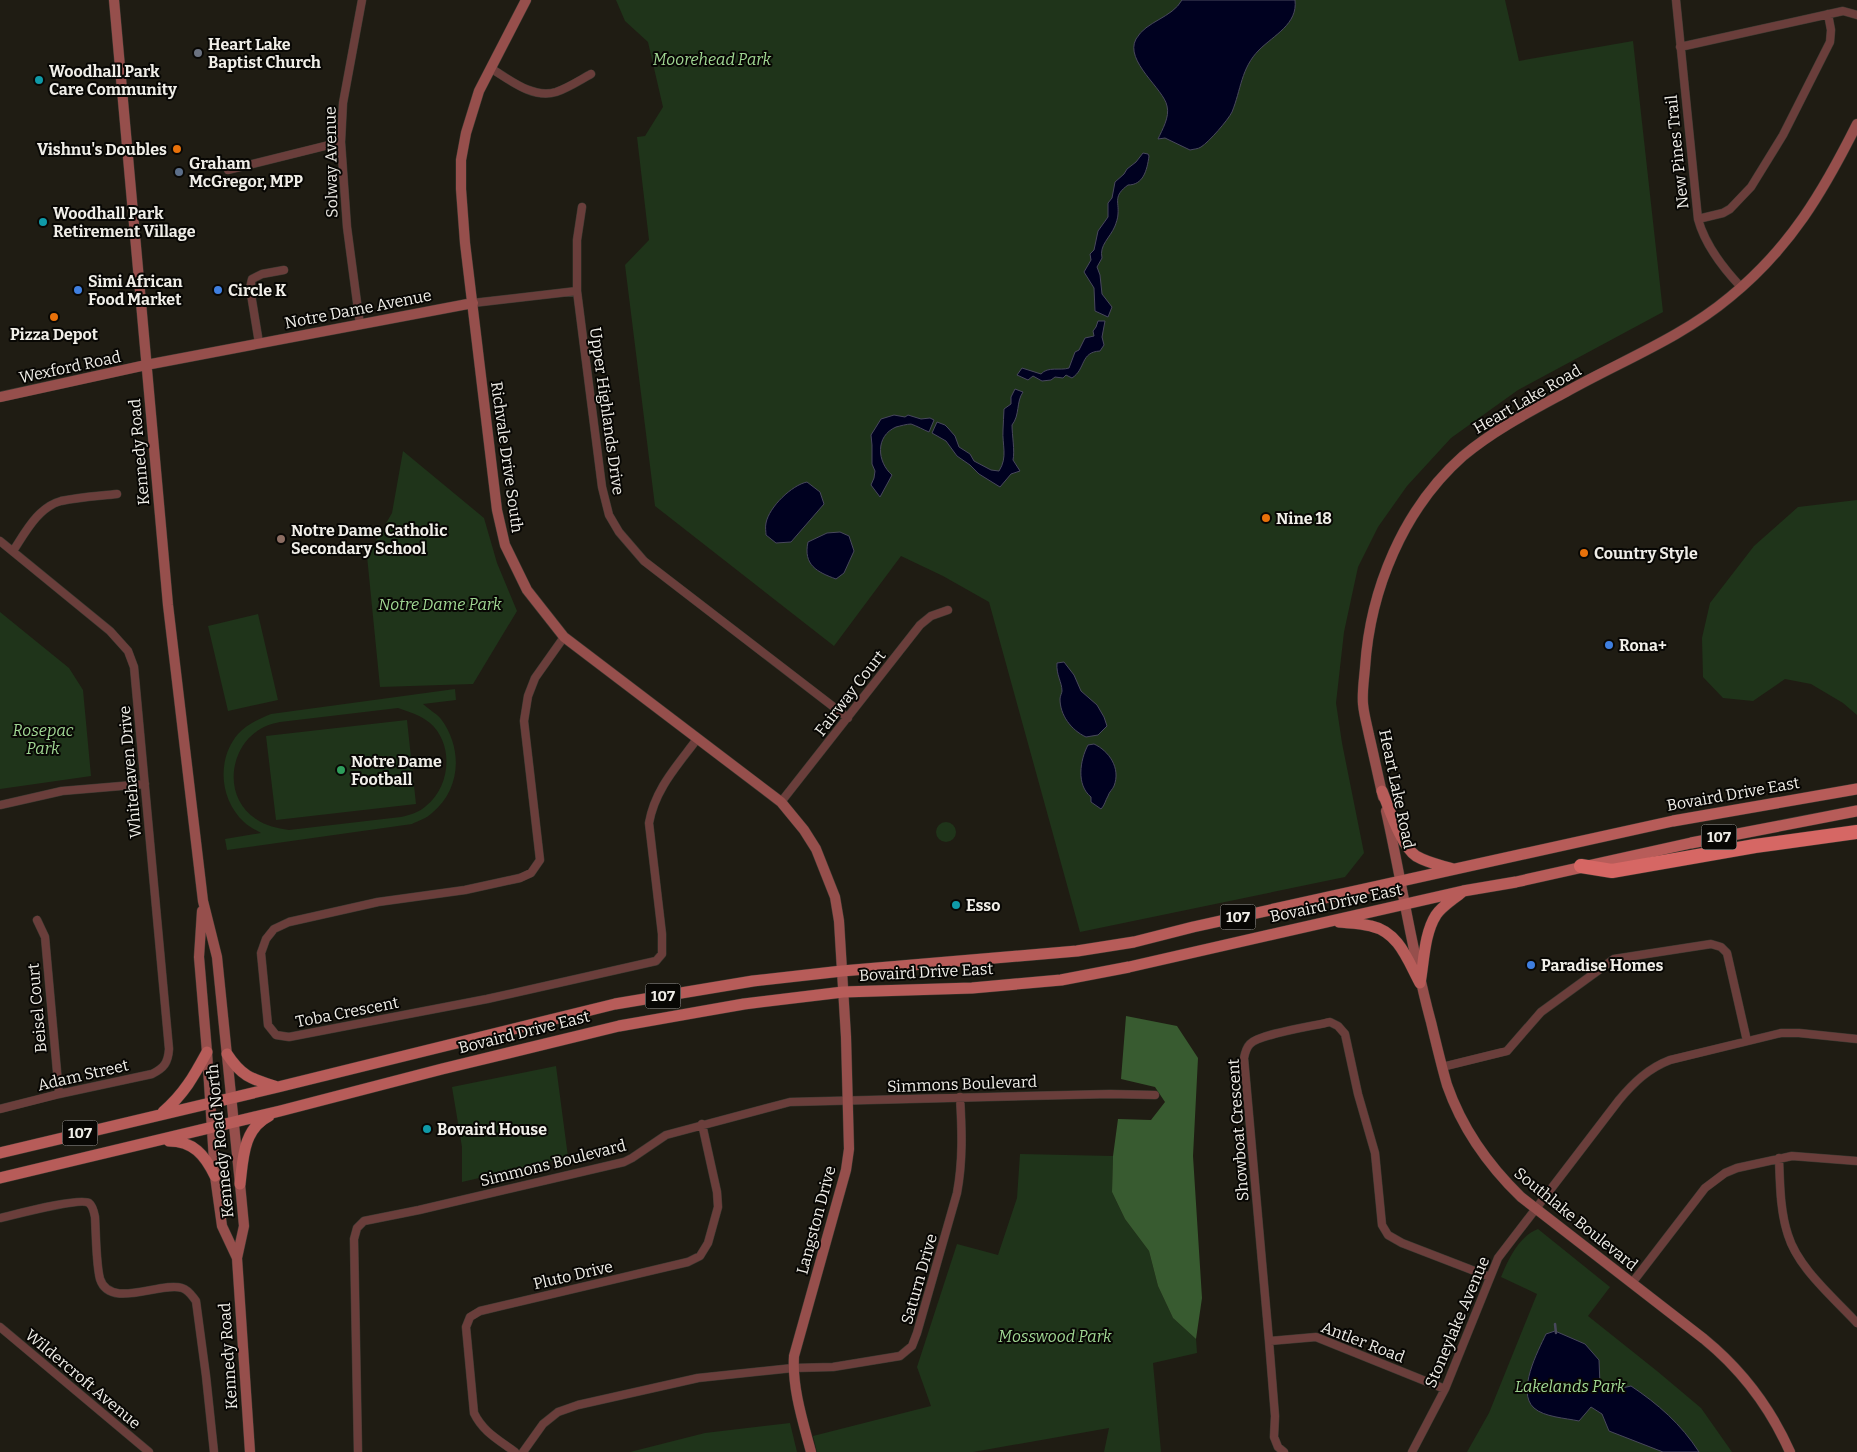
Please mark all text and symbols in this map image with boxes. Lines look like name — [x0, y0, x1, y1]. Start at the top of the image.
place label: Heart Lake Baptist Church — [208, 35, 321, 72]
marker: Heart Lake Baptist Church — [192, 47, 204, 59]
park label: Moorehead Park — [653, 50, 772, 69]
place label: Woodhall Park Care Community — [49, 62, 177, 99]
marker: Woodhall Park Care Community — [33, 74, 45, 86]
street label: New Pines Trail — [1662, 94, 1692, 210]
street label: Solway Avenue — [321, 106, 341, 218]
place label: Vishnu's Doubles — [37, 140, 167, 159]
marker: Vishnu's Doubles — [171, 143, 183, 155]
place label: Graham McGregor, MPP — [189, 154, 303, 191]
marker: Graham McGregor, MPP — [173, 166, 185, 178]
place label: Woodhall Park Retirement Village — [53, 204, 196, 241]
marker: Woodhall Park Retirement Village — [37, 216, 49, 228]
place label: Simi African Food Market — [88, 272, 183, 309]
place label: Circle K — [228, 281, 287, 300]
marker: Simi African Food Market — [72, 284, 84, 296]
marker: Circle K — [212, 284, 224, 296]
street label: Notre Dame Avenue — [283, 285, 433, 333]
marker: Pizza Depot — [48, 311, 60, 323]
place label: Pizza Depot — [10, 325, 99, 344]
street label: Upper Highlands Drive — [586, 326, 628, 496]
street label: Wexford Road — [17, 347, 123, 387]
street label: Heart Lake Road — [1470, 360, 1585, 438]
street label: Richvale Drive South — [487, 380, 527, 534]
street label: Kennedy Road — [125, 397, 153, 506]
place label: Nine 18 — [1276, 509, 1332, 528]
marker: Nine 18 — [1260, 512, 1272, 524]
place label: Notre Dame Catholic Secondary School — [291, 521, 447, 558]
marker: Notre Dame Catholic Secondary School — [275, 533, 287, 545]
place label: Country Style — [1594, 544, 1698, 563]
marker: Country Style — [1578, 547, 1590, 559]
park label: Notre Dame Park — [378, 595, 502, 614]
place label: Rona+ — [1619, 636, 1667, 655]
marker: Rona+ — [1603, 639, 1615, 651]
street label: Fairway Court — [811, 646, 889, 740]
street label: Whitehaven Drive — [115, 705, 145, 839]
park label: Rosepac Park — [12, 721, 74, 758]
street label: Heart Lake Road — [1375, 728, 1419, 851]
place label: Notre Dame Football — [351, 752, 442, 789]
marker: Notre Dame Football — [335, 764, 347, 776]
street label: Bovaird Drive East — [1665, 773, 1801, 815]
road number: 107 — [1702, 824, 1736, 850]
street label: Bovaird Drive East — [1268, 880, 1404, 926]
place label: Esso — [966, 896, 1001, 915]
marker: Esso — [950, 899, 962, 911]
road number: 107 — [1220, 904, 1256, 930]
place label: Paradise Homes — [1541, 956, 1664, 975]
street label: Bovaird Drive East — [858, 959, 994, 985]
marker: Paradise Homes — [1525, 959, 1537, 971]
street label: Beisel Court — [24, 962, 50, 1054]
road number: 107 — [646, 984, 680, 1008]
street label: Toba Crescent — [294, 993, 400, 1031]
street label: Bovaird Drive East — [456, 1006, 592, 1057]
street label: Adam Street — [36, 1055, 130, 1095]
street label: Showboat Crescent — [1224, 1058, 1252, 1202]
street label: Kennedy Road North — [202, 1063, 238, 1219]
street label: Simmons Boulevard — [887, 1072, 1038, 1096]
road number: 107 — [62, 1120, 98, 1146]
place label: Bovaird House — [437, 1120, 547, 1139]
marker: Bovaird House — [421, 1123, 433, 1135]
street label: Simmons Boulevard — [478, 1136, 629, 1190]
street label: Southlake Boulevard — [1511, 1163, 1642, 1275]
street label: Langston Drive — [792, 1164, 840, 1276]
street label: Saturn Drive — [897, 1232, 941, 1326]
street label: Stoneylake Avenue — [1421, 1253, 1493, 1391]
street label: Pluto Drive — [531, 1257, 615, 1293]
street label: Kennedy Road — [215, 1301, 241, 1410]
street label: Antler Road — [1318, 1317, 1408, 1367]
street label: Wildercroft Avenue — [21, 1325, 145, 1433]
park label: Mosswood Park — [998, 1327, 1112, 1346]
park label: Lakelands Park — [1515, 1377, 1626, 1396]

